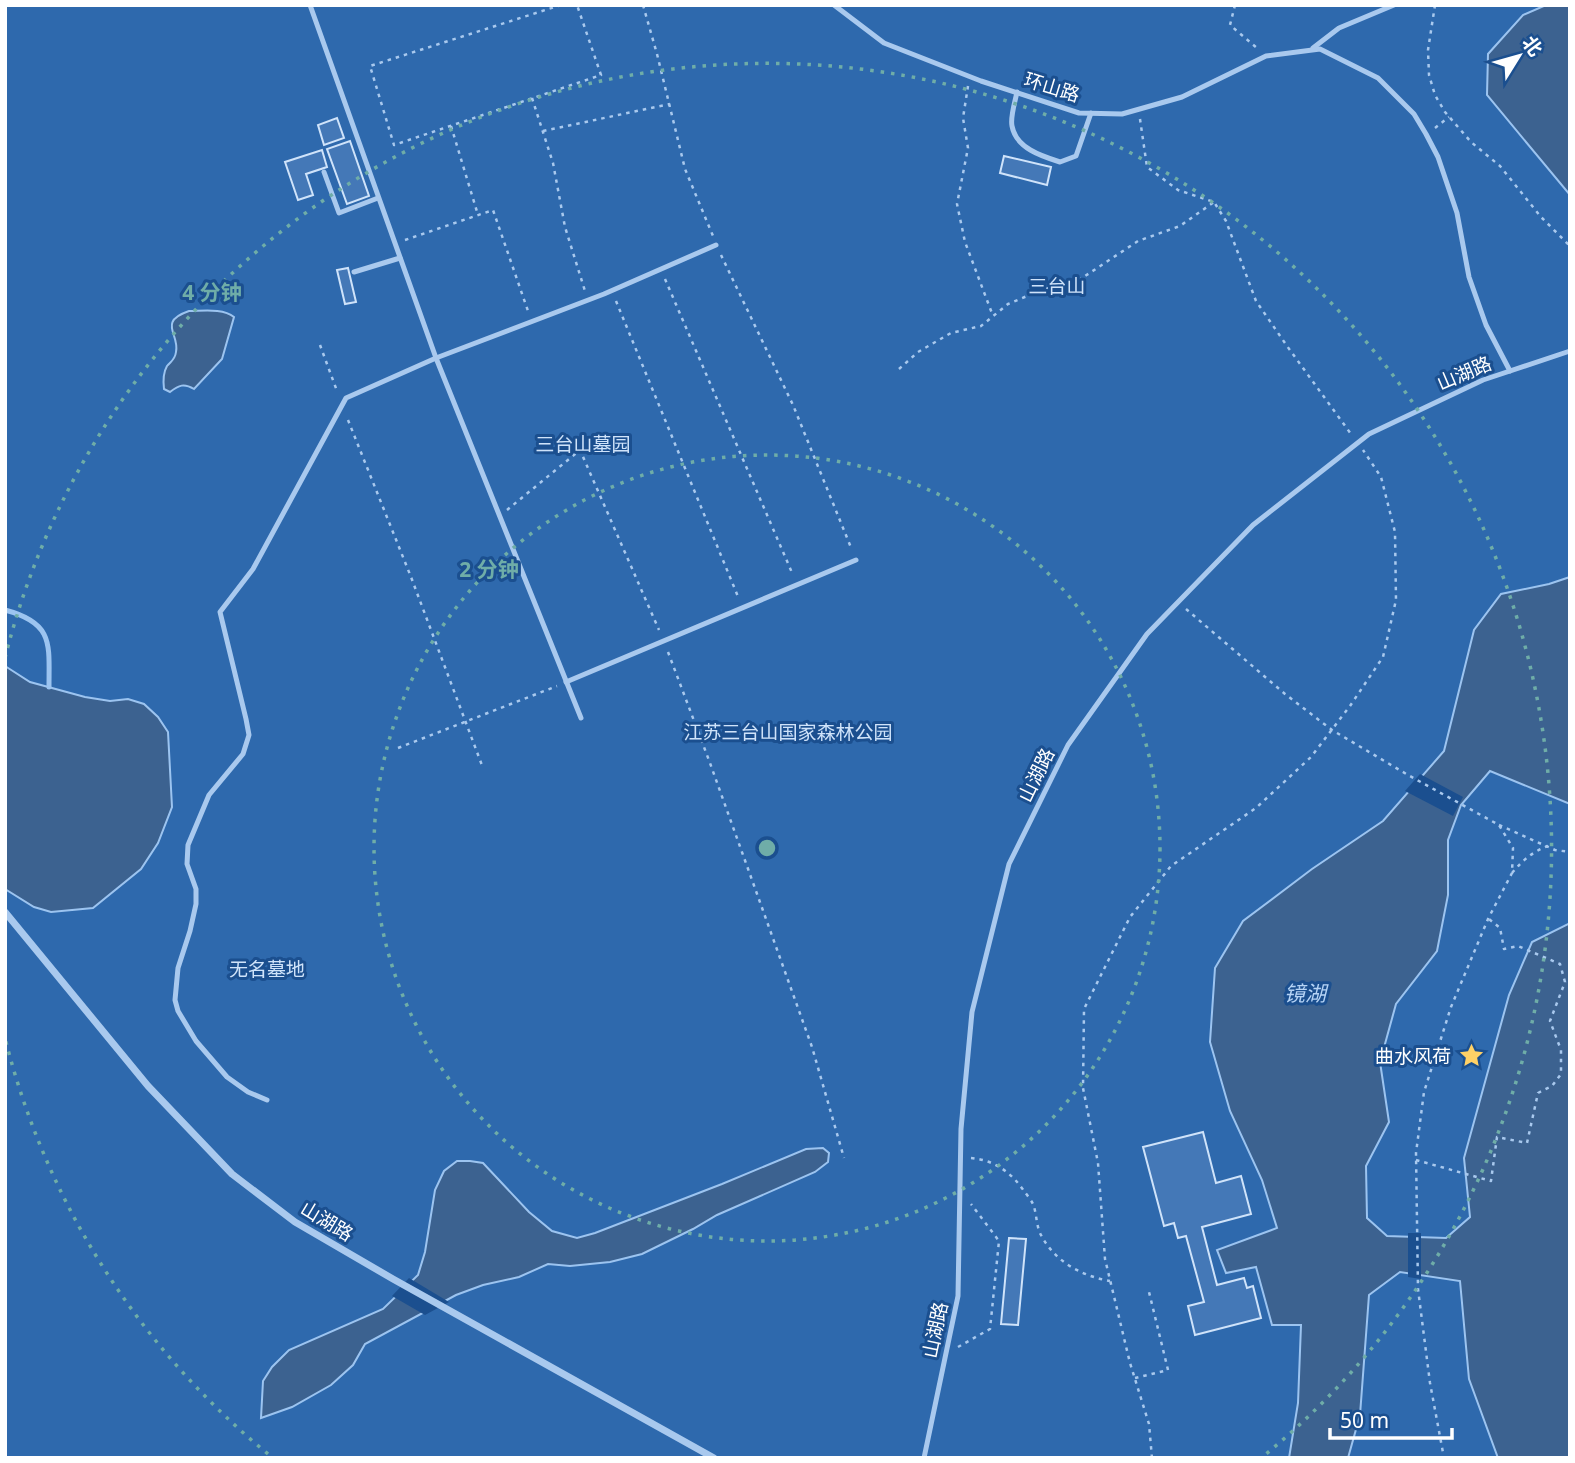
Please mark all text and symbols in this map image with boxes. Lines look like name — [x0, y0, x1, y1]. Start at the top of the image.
north arrow — [1484, 21, 1554, 91]
text: 北 — [1516, 30, 1549, 61]
street label: 环山路 — [1021, 66, 1083, 108]
park label: 三台山 — [1028, 273, 1086, 299]
text: 4 分钟 — [182, 278, 242, 306]
street label: 山湖路 — [1433, 350, 1495, 396]
park label: 三台山墓园 — [535, 431, 631, 457]
text: 2 分钟 — [459, 555, 519, 583]
park label: 江苏三台山国家森林公园 — [683, 719, 893, 745]
street label: 山湖路 — [1012, 744, 1060, 806]
centre of rings — [755, 836, 779, 860]
park label: 无名墓地 — [229, 956, 305, 982]
water label: 镜湖 — [1284, 979, 1329, 1007]
place icon: 曲水风荷 — [1457, 1042, 1485, 1070]
place label: 曲水风荷 — [1375, 1043, 1451, 1069]
street label: 山湖路 — [296, 1195, 358, 1247]
street label: 山湖路 — [916, 1299, 954, 1361]
scale bar — [1330, 1396, 1452, 1440]
text: 50 m — [1340, 1406, 1389, 1434]

